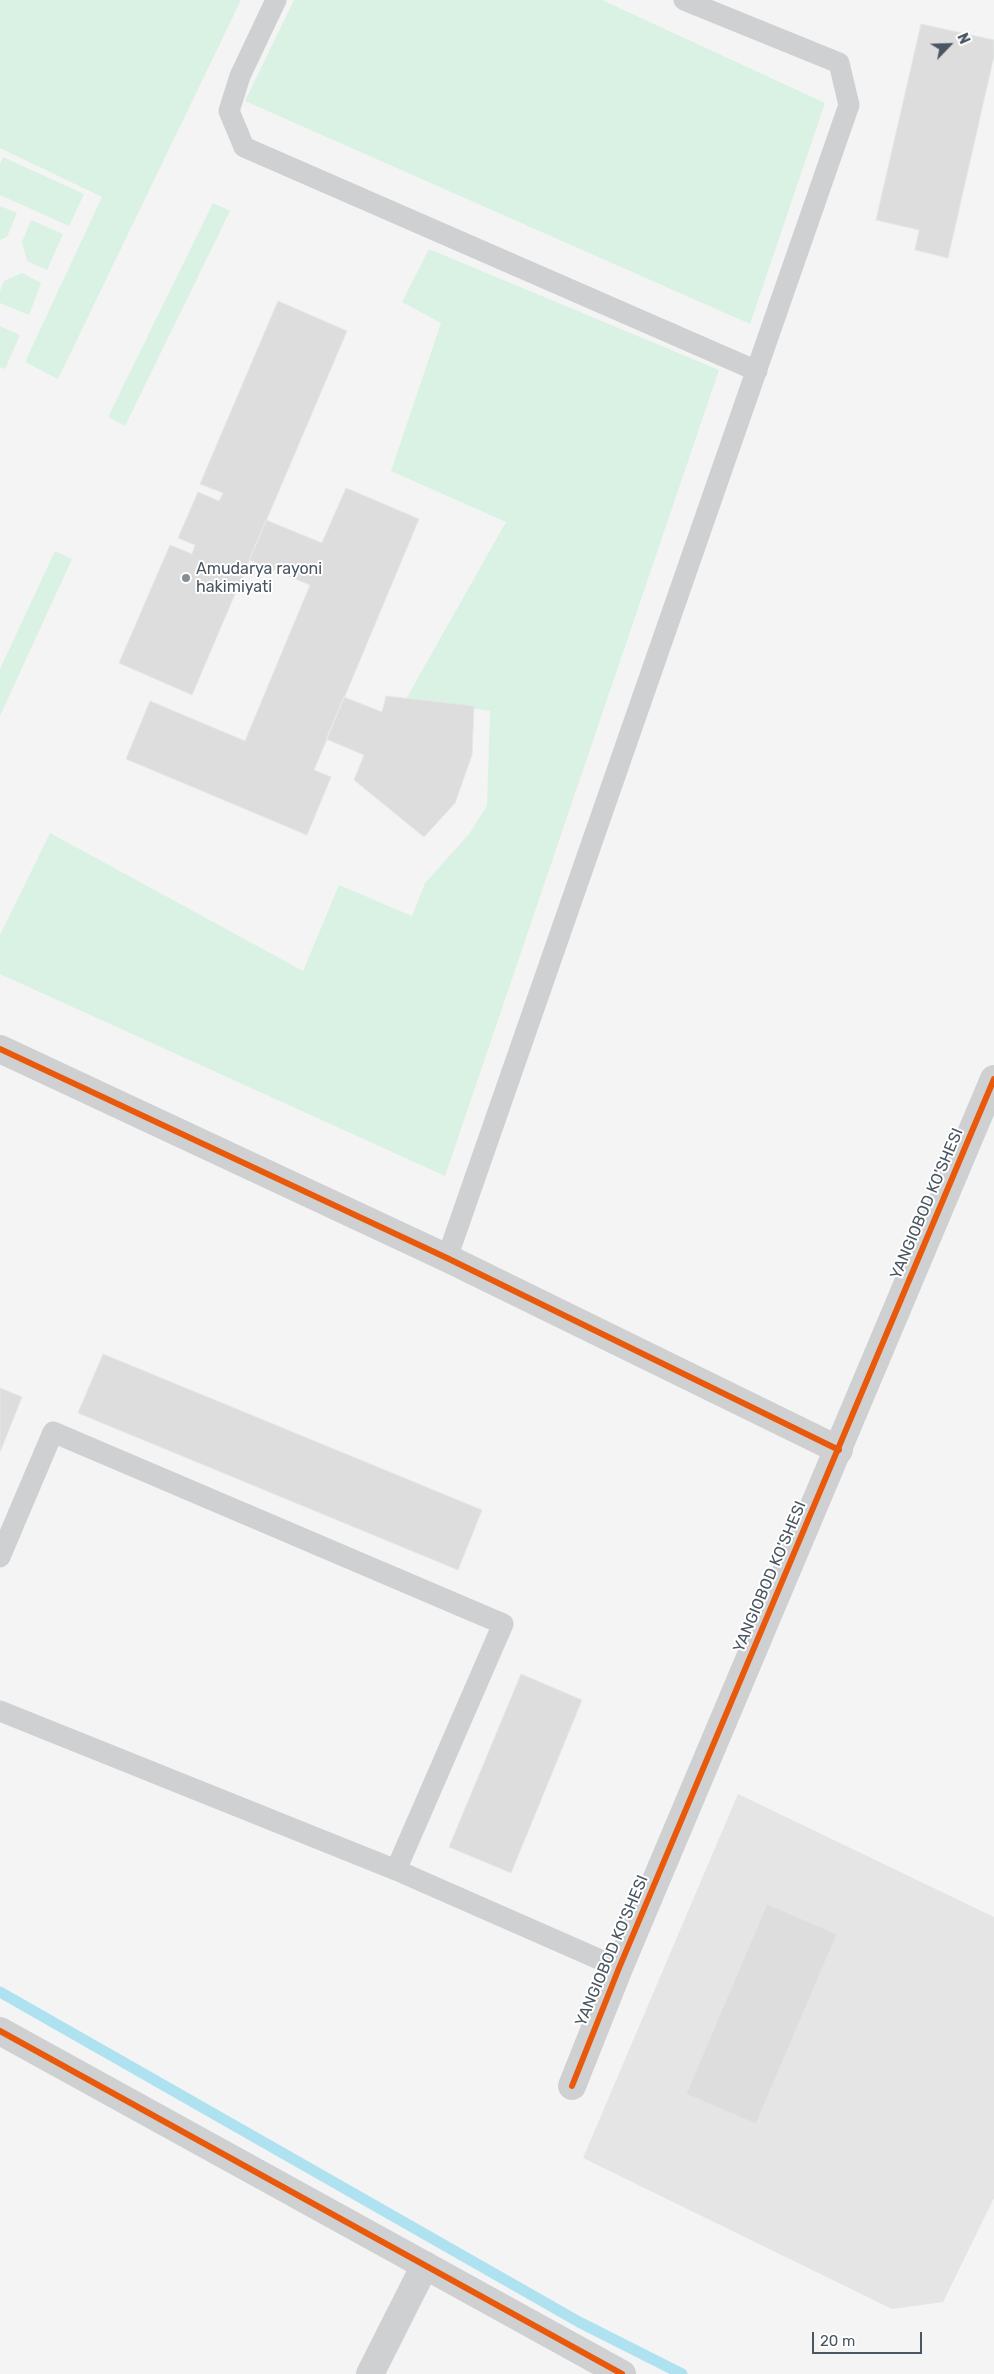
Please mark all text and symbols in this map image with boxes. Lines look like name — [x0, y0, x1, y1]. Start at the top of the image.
north arrow — [924, 20, 974, 70]
text: N — [953, 31, 973, 47]
place label: Amudarya rayoni hakimiyati — [196, 559, 322, 597]
marker: Amudarya rayoni hakimiyati — [180, 572, 192, 584]
street label: YANGIOBOD KO'SHESI — [886, 1126, 968, 1282]
street label: YANGIOBOD KO'SHESI — [729, 1499, 811, 1655]
street label: YANGIOBOD KO'SHESI — [571, 1873, 653, 2029]
scale bar — [814, 2322, 924, 2354]
text: 20 m — [820, 2332, 855, 2350]

